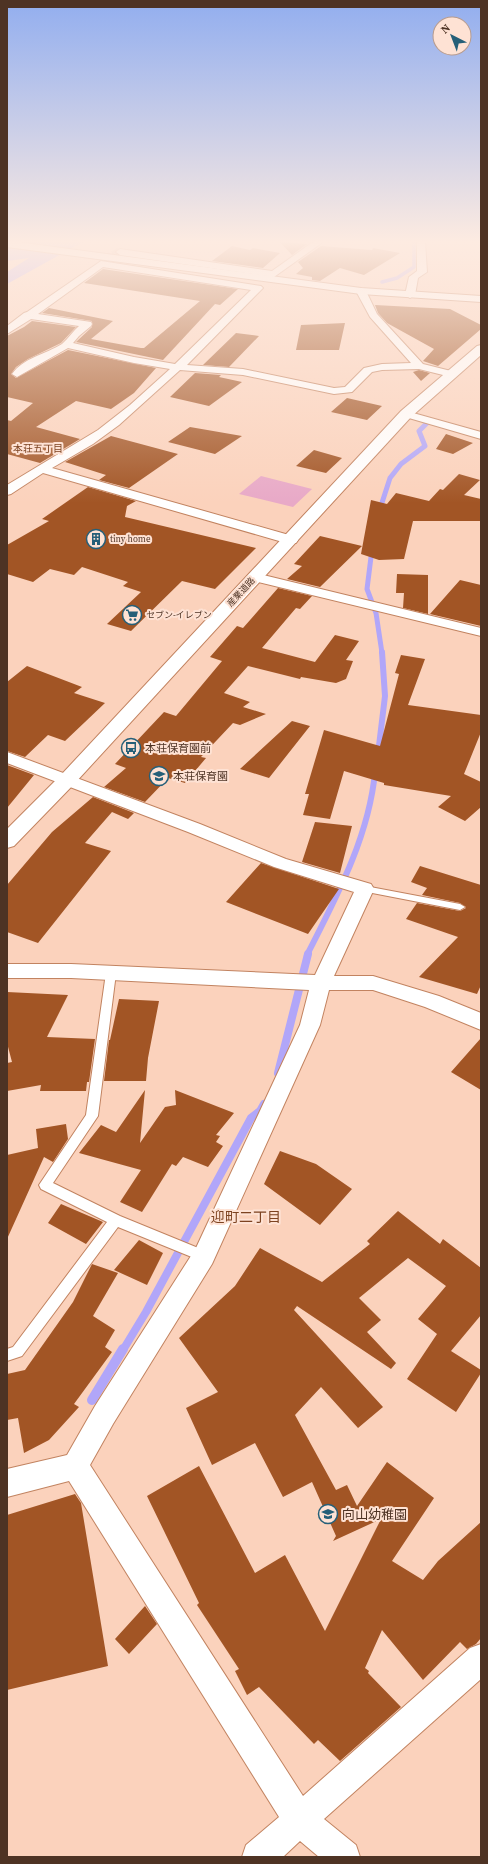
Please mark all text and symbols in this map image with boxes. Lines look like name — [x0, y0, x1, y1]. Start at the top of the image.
north arrow — [432, 16, 472, 56]
text: N — [438, 21, 454, 37]
district label: 本荘五丁目 — [13, 442, 63, 455]
building icon: tiny home — [85, 528, 107, 550]
place label: tiny home — [110, 533, 151, 545]
street label: 産業道路 — [224, 575, 258, 609]
supermarket icon: セブン-イレブン — [121, 604, 143, 626]
place label: セブン-イレブン — [146, 609, 212, 621]
bus stop icon: 本荘保育園前 — [120, 737, 142, 759]
place label: 本荘保育園前 — [145, 741, 211, 756]
school or university icon: 本荘保育園 — [148, 765, 170, 787]
place label: 本荘保育園 — [173, 769, 228, 784]
district label: 迎町二丁目 — [211, 1207, 281, 1227]
school or university icon: 向山幼稚園 — [317, 1503, 339, 1525]
place label: 向山幼稚園 — [342, 1506, 407, 1523]

